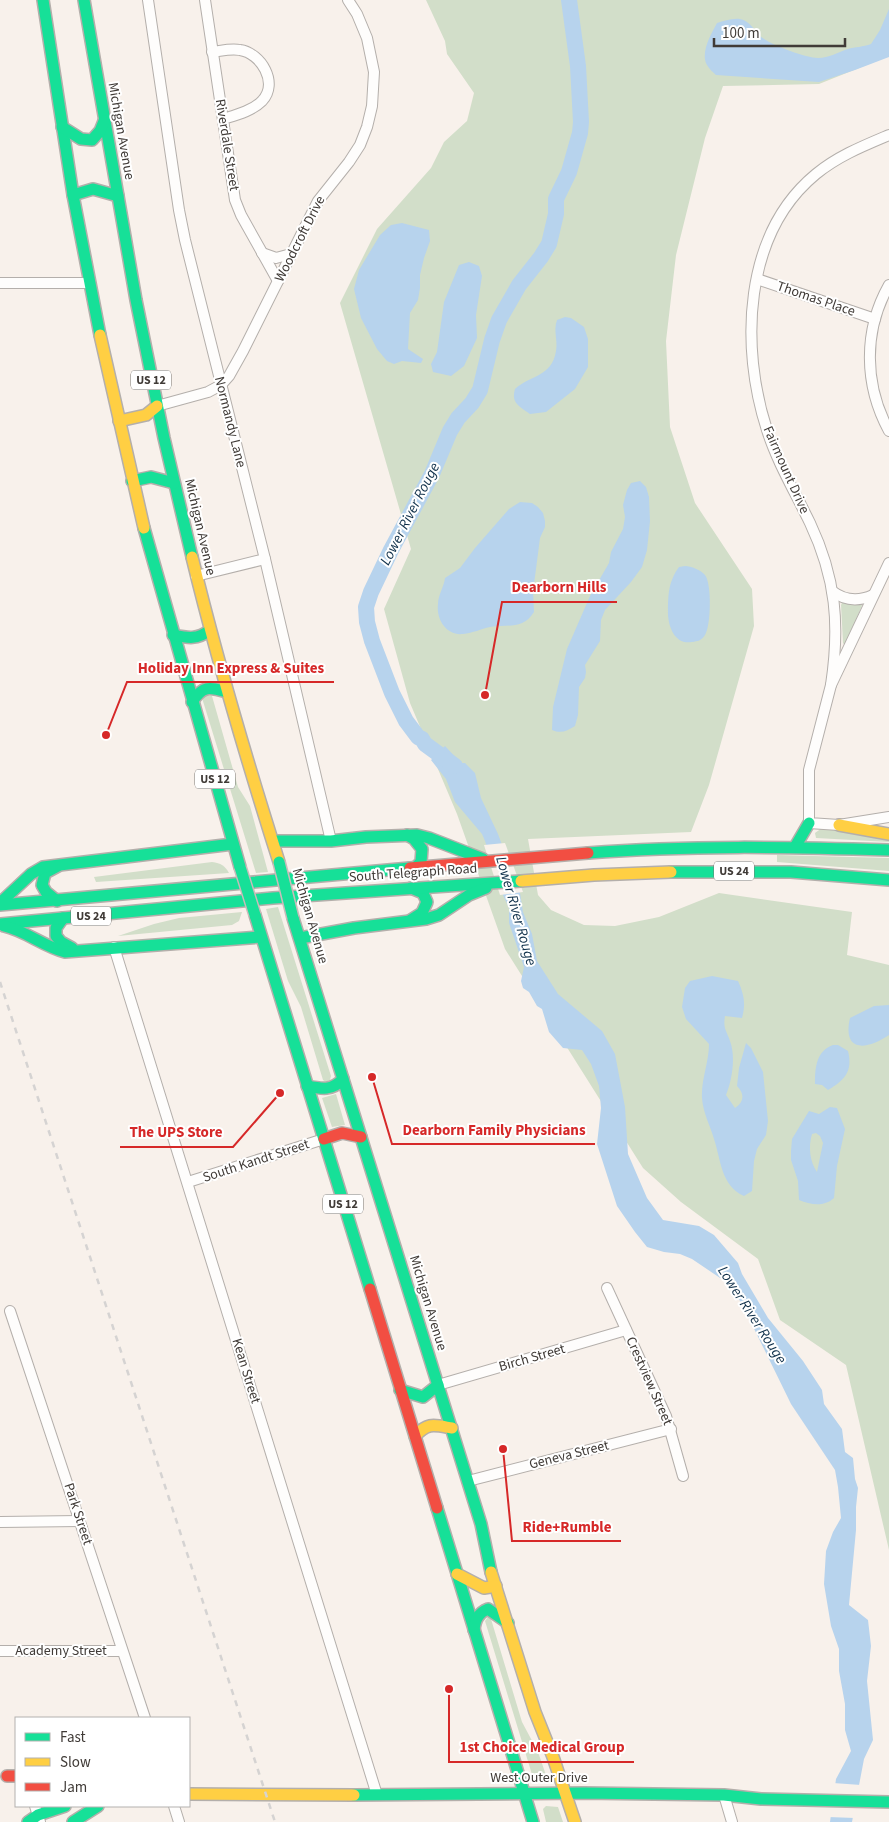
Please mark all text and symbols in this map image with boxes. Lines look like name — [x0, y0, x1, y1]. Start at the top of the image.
scale bar — [714, 15, 845, 47]
text: 100 m — [722, 23, 760, 44]
street label: Michigan Avenue — [103, 81, 139, 181]
street label: Riverdale Street — [210, 98, 244, 193]
street label: Woodcroft Drive — [270, 193, 330, 285]
street label: Thomas Place — [774, 276, 858, 322]
road number: US 12 — [131, 370, 171, 390]
street label: Normandy Lane — [209, 374, 251, 470]
street label: Fairmount Drive — [758, 423, 814, 517]
water label: Lower River Rouge — [375, 459, 445, 569]
street label: Michigan Avenue — [179, 477, 221, 577]
callout: Dearborn Hills — [502, 572, 617, 602]
text: Dearborn Hills — [512, 577, 607, 598]
callout: Holiday Inn Express & Suites — [127, 652, 334, 682]
text: Holiday Inn Express & Suites — [138, 658, 325, 679]
road number: US 12 — [195, 770, 235, 789]
water label: Lower River Rouge — [490, 854, 542, 968]
street label: South Telegraph Road — [348, 859, 478, 887]
road number: US 24 — [714, 861, 754, 880]
street label: Michigan Avenue — [287, 866, 333, 966]
road number: US 24 — [71, 906, 111, 926]
callout: Dearborn Family Physicians — [392, 1114, 595, 1144]
callout: The UPS Store — [120, 1117, 233, 1147]
text: Dearborn Family Physicians — [402, 1120, 586, 1141]
text: The UPS Store — [129, 1122, 223, 1143]
street label: South Kandt Street — [200, 1134, 312, 1188]
road number: US 12 — [323, 1194, 363, 1214]
street label: Michigan Avenue — [404, 1253, 452, 1353]
water label: Lower River Rouge — [712, 1262, 792, 1368]
street label: Crestview Street — [621, 1334, 678, 1429]
street label: Kean Street — [227, 1336, 265, 1406]
street label: Birch Street — [496, 1339, 568, 1377]
street label: Geneva Street — [527, 1435, 611, 1475]
street label: Park Street — [59, 1480, 97, 1548]
callout: Ride+Rumble — [512, 1511, 621, 1541]
text: Ride+Rumble — [523, 1517, 612, 1538]
street label: Academy Street — [15, 1641, 107, 1661]
legend — [15, 1717, 190, 1807]
text: Fast — [60, 1727, 86, 1748]
callout: 1st Choice Medical Group — [449, 1732, 634, 1762]
text: 1st Choice Medical Group — [460, 1737, 625, 1758]
text: Slow — [60, 1752, 91, 1773]
street label: West Outer Drive — [490, 1768, 588, 1788]
text: Jam — [60, 1777, 87, 1798]

